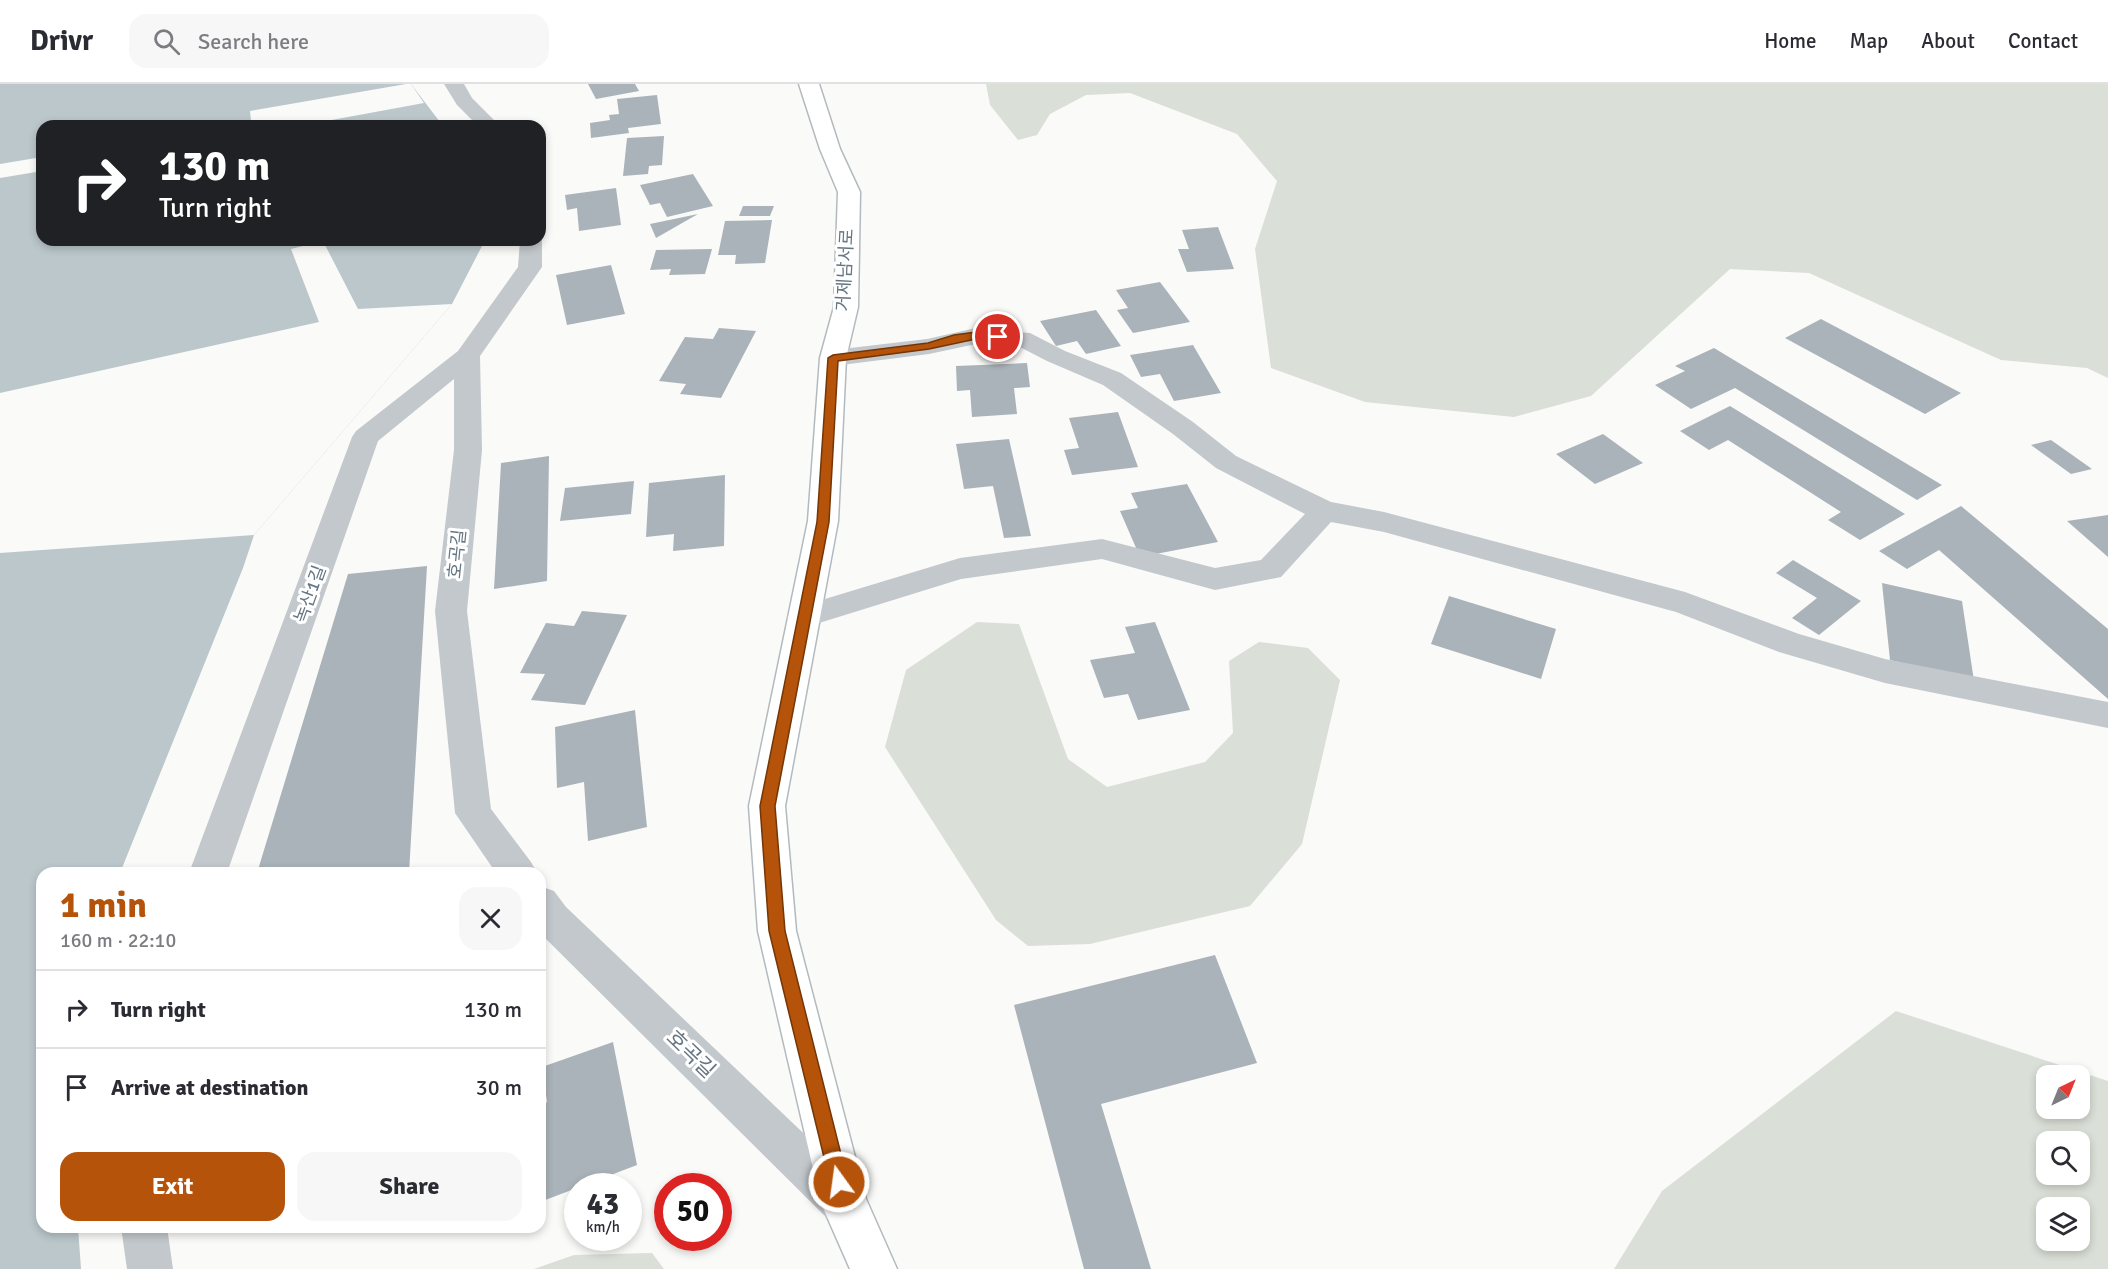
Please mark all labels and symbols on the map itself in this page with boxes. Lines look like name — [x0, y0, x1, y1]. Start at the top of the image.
street label: 거제남서로 — [832, 228, 858, 312]
pin — [972, 311, 1023, 362]
street label: 호곡길 — [443, 528, 471, 580]
street label: 녹산1길 — [290, 562, 330, 626]
street label: 호곡길 — [661, 1025, 721, 1083]
north arrow — [2036, 1065, 2090, 1119]
position arrow — [807, 1150, 871, 1214]
speed limit sign: 50 — [654, 1173, 732, 1251]

